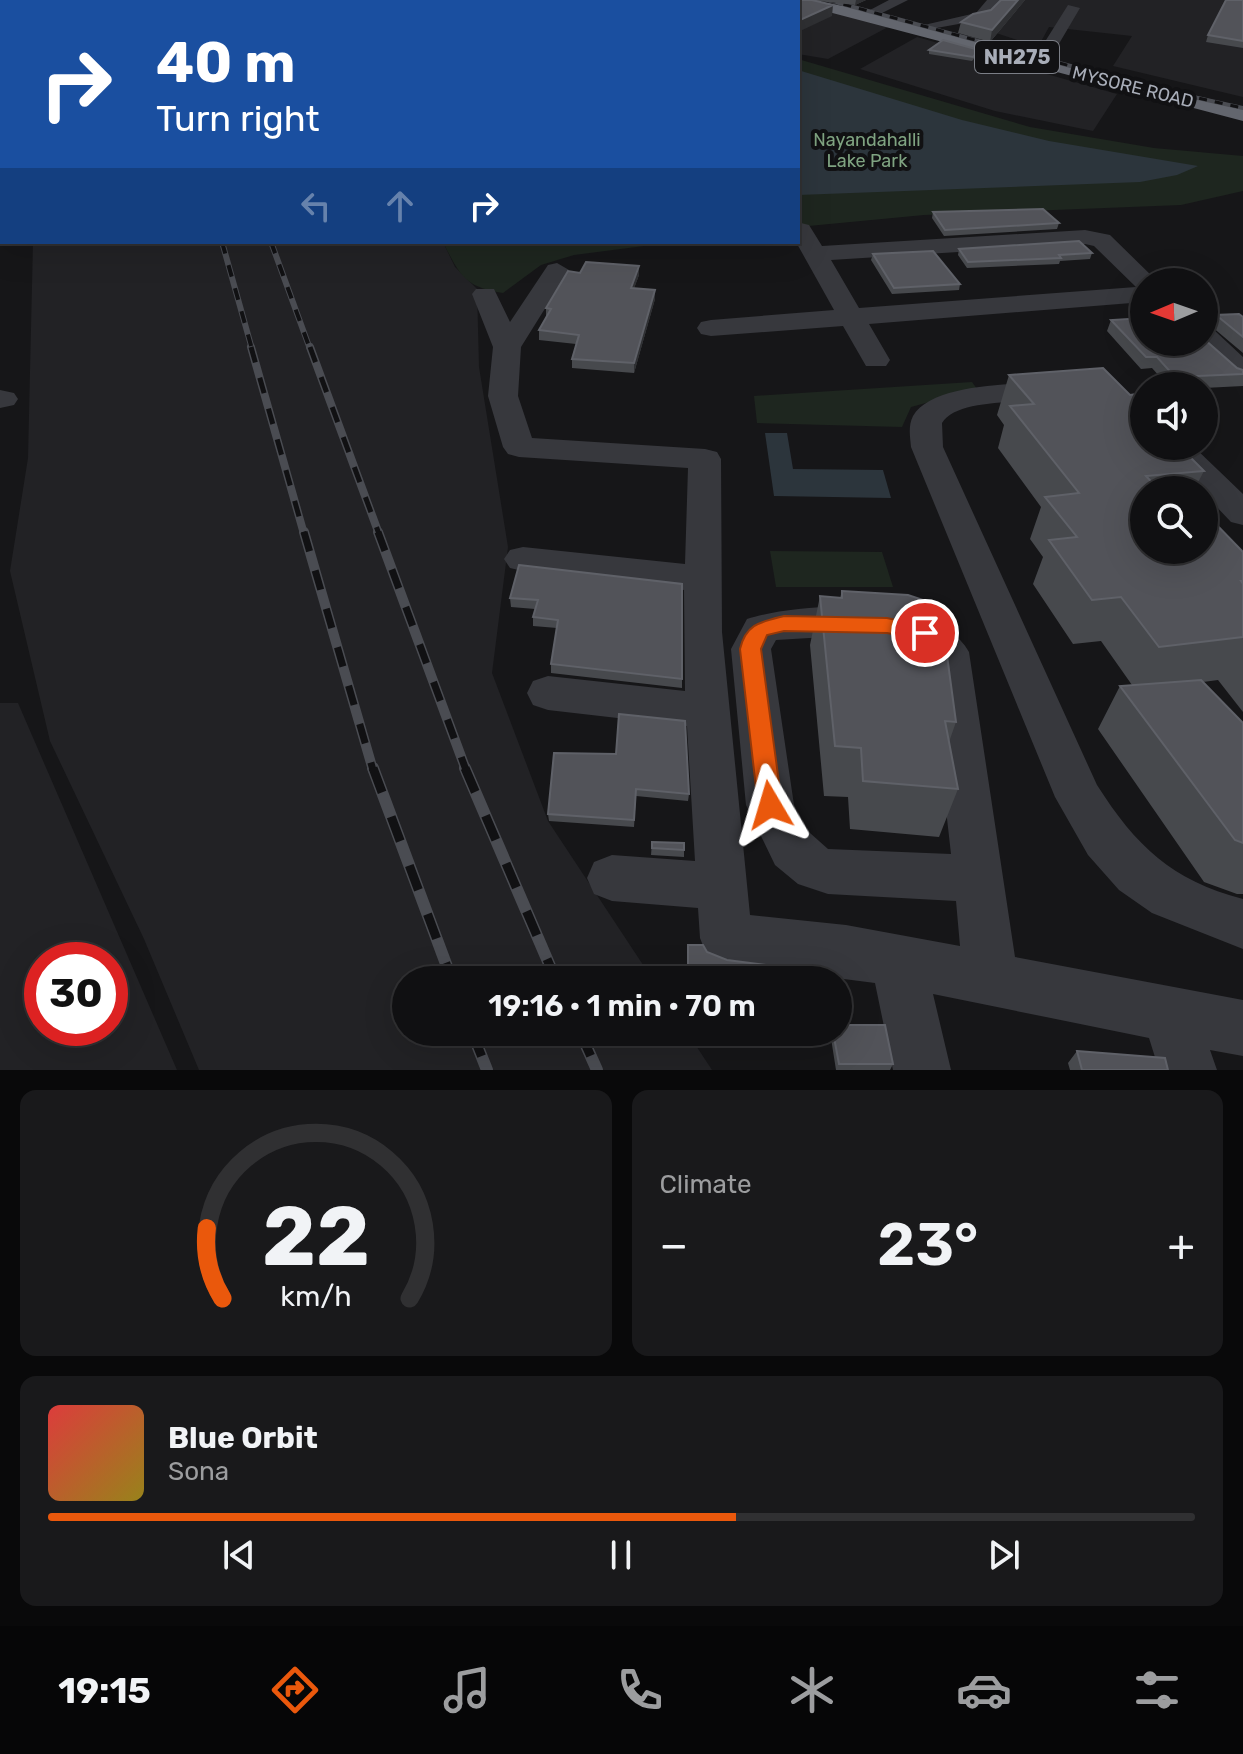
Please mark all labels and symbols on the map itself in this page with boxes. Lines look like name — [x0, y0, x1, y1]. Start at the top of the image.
road number: NH275 — [975, 41, 1059, 73]
street label: MYSORE ROAD — [1070, 61, 1196, 113]
park label: Nayandahalli Lake Park — [813, 129, 921, 172]
north arrow — [1130, 268, 1218, 356]
pin — [891, 599, 959, 667]
position arrow — [728, 763, 812, 847]
speed limit sign: 30 — [24, 942, 128, 1046]

